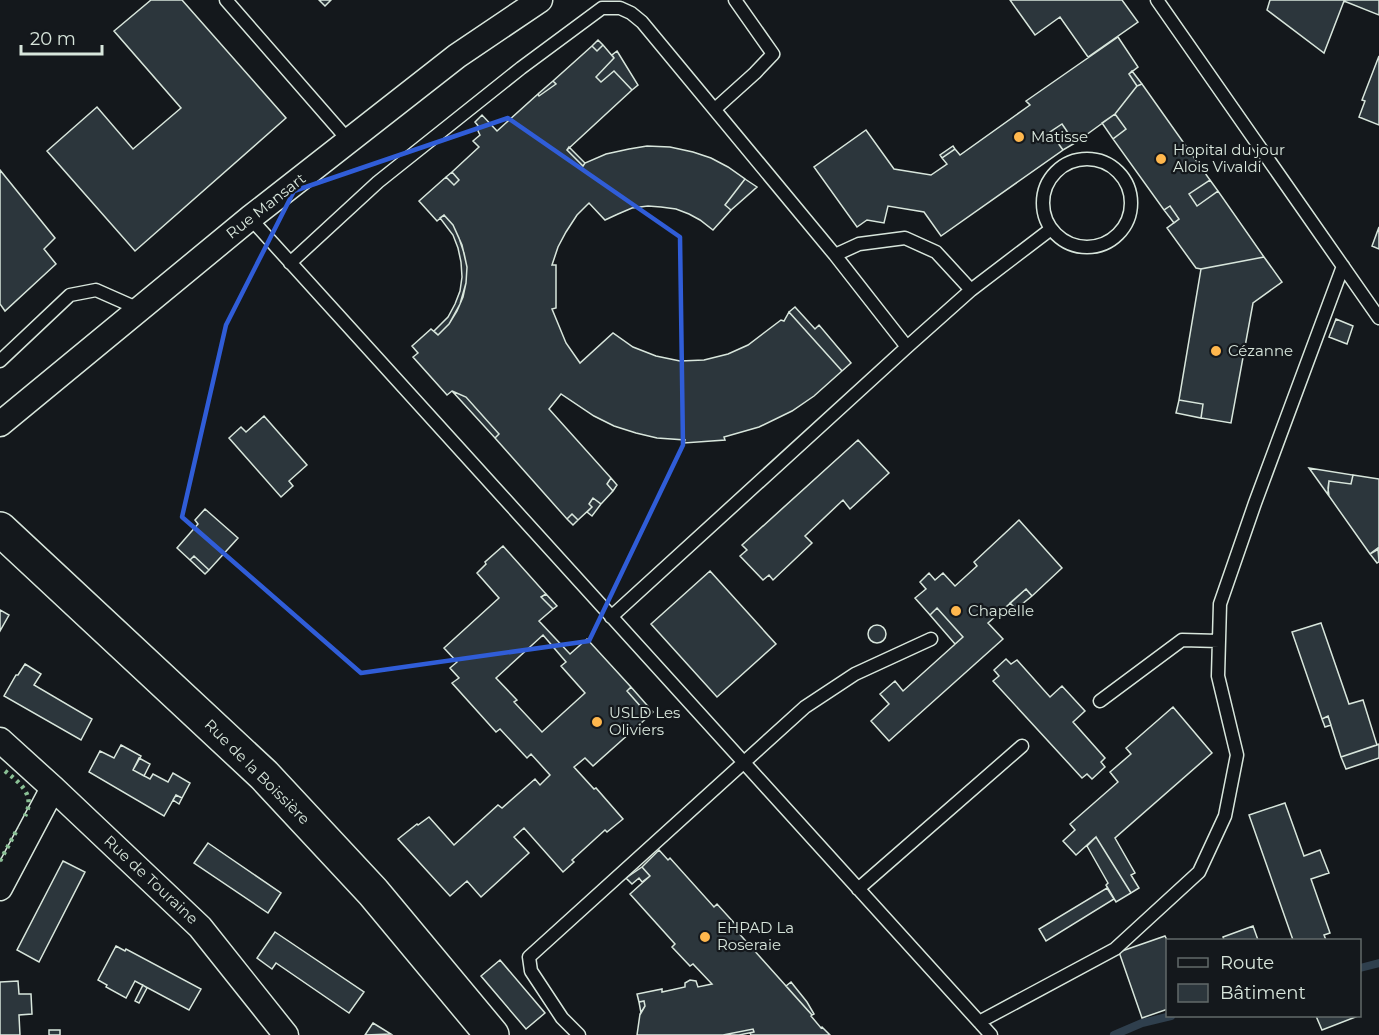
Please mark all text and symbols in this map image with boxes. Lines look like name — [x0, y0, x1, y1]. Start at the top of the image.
scale bar — [21, 18, 102, 56]
text: 20 m — [30, 28, 76, 50]
place label: Matisse — [1031, 127, 1088, 146]
marker: Matisse — [1012, 130, 1026, 144]
place label: Hopital du jour Alois Vivaldi — [1173, 140, 1285, 176]
marker: Hopital du jour Alois Vivaldi — [1154, 152, 1168, 166]
street label: Rue Mansart — [222, 169, 309, 243]
place label: Cézanne — [1228, 341, 1293, 360]
marker: Cézanne — [1209, 344, 1223, 358]
place label: Chapelle — [968, 601, 1034, 620]
marker: Chapelle — [949, 604, 963, 618]
place label: USLD Les Oliviers — [609, 703, 680, 739]
street label: Rue de la Boissière — [201, 715, 314, 828]
marker: USLD Les Oliviers — [590, 715, 604, 729]
street label: Rue de Touraine — [100, 831, 202, 928]
place label: EHPAD La Roseraie — [717, 918, 794, 954]
marker: EHPAD La Roseraie — [698, 930, 712, 944]
legend — [1166, 939, 1361, 1017]
text: Route — [1220, 952, 1274, 974]
text: Bâtiment — [1220, 982, 1306, 1004]

